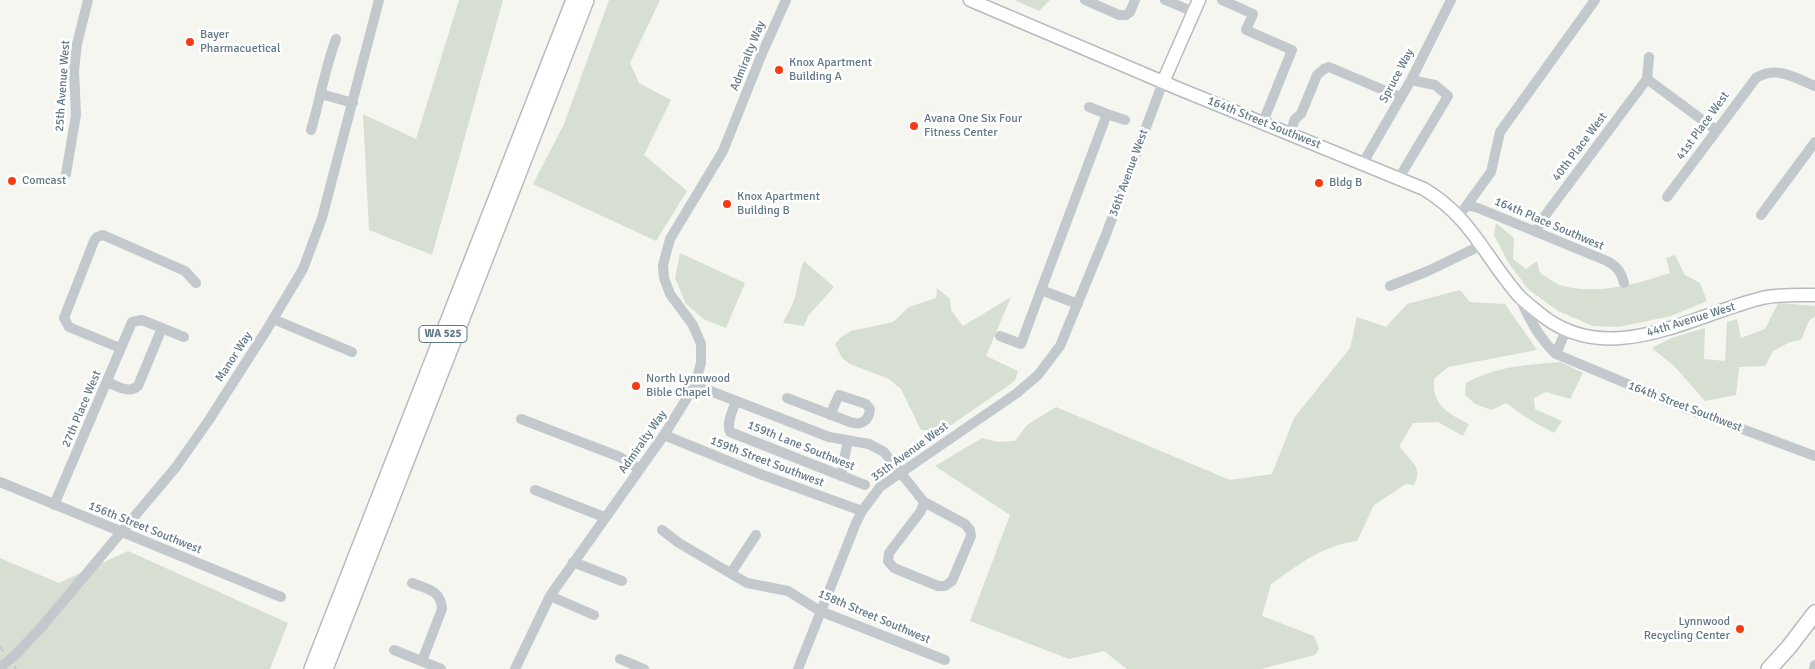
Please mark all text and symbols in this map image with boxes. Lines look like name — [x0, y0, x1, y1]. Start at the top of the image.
street label: Admiralty Way — [727, 19, 769, 93]
place label: Bayer Pharmacuetical — [200, 28, 280, 56]
marker: Bayer Pharmacuetical — [184, 36, 196, 48]
street label: 25th Avenue West — [53, 40, 73, 132]
street label: Spruce Way — [1377, 46, 1417, 106]
place label: Knox Apartment Building A — [789, 56, 872, 84]
marker: Knox Apartment Building A — [773, 64, 785, 76]
street label: 41st Place West — [1673, 89, 1733, 163]
street label: 164th Street Southwest — [1205, 94, 1323, 152]
street label: 40th Place West — [1550, 110, 1610, 184]
place label: Avana One Six Four Fitness Center — [924, 112, 1022, 140]
marker: Avana One Six Four Fitness Center — [908, 120, 920, 132]
street label: 36th Avenue West — [1107, 127, 1151, 219]
place label: Comcast — [22, 174, 66, 188]
marker: Comcast — [6, 175, 18, 187]
place label: Bldg B — [1329, 176, 1362, 190]
marker: Bldg B — [1313, 177, 1325, 189]
place label: Knox Apartment Building B — [737, 190, 820, 218]
street label: 164th Place Southwest — [1492, 194, 1606, 254]
marker: Knox Apartment Building B — [721, 198, 733, 210]
street label: 44th Avenue West — [1645, 300, 1737, 340]
road number: WA 525 — [419, 326, 467, 342]
street label: Manor Way — [212, 329, 256, 385]
street label: 27th Place West — [59, 368, 105, 450]
place label: North Lynnwood Bible Chapel — [646, 372, 730, 400]
street label: 164th Street Southwest — [1626, 379, 1744, 435]
marker: North Lynnwood Bible Chapel — [630, 380, 642, 392]
street label: Admiralty Way — [616, 408, 670, 476]
street label: 159th Lane Southwest — [745, 418, 857, 474]
street label: 35th Avenue West — [869, 419, 951, 485]
street label: 159th Street Southwest — [708, 434, 826, 490]
street label: 156th Street Southwest — [86, 499, 204, 557]
street label: 158th Street Southwest — [816, 587, 932, 647]
place label: Lynnwood Recycling Center — [1644, 615, 1730, 643]
marker: Lynnwood Recycling Center — [1734, 623, 1746, 635]

